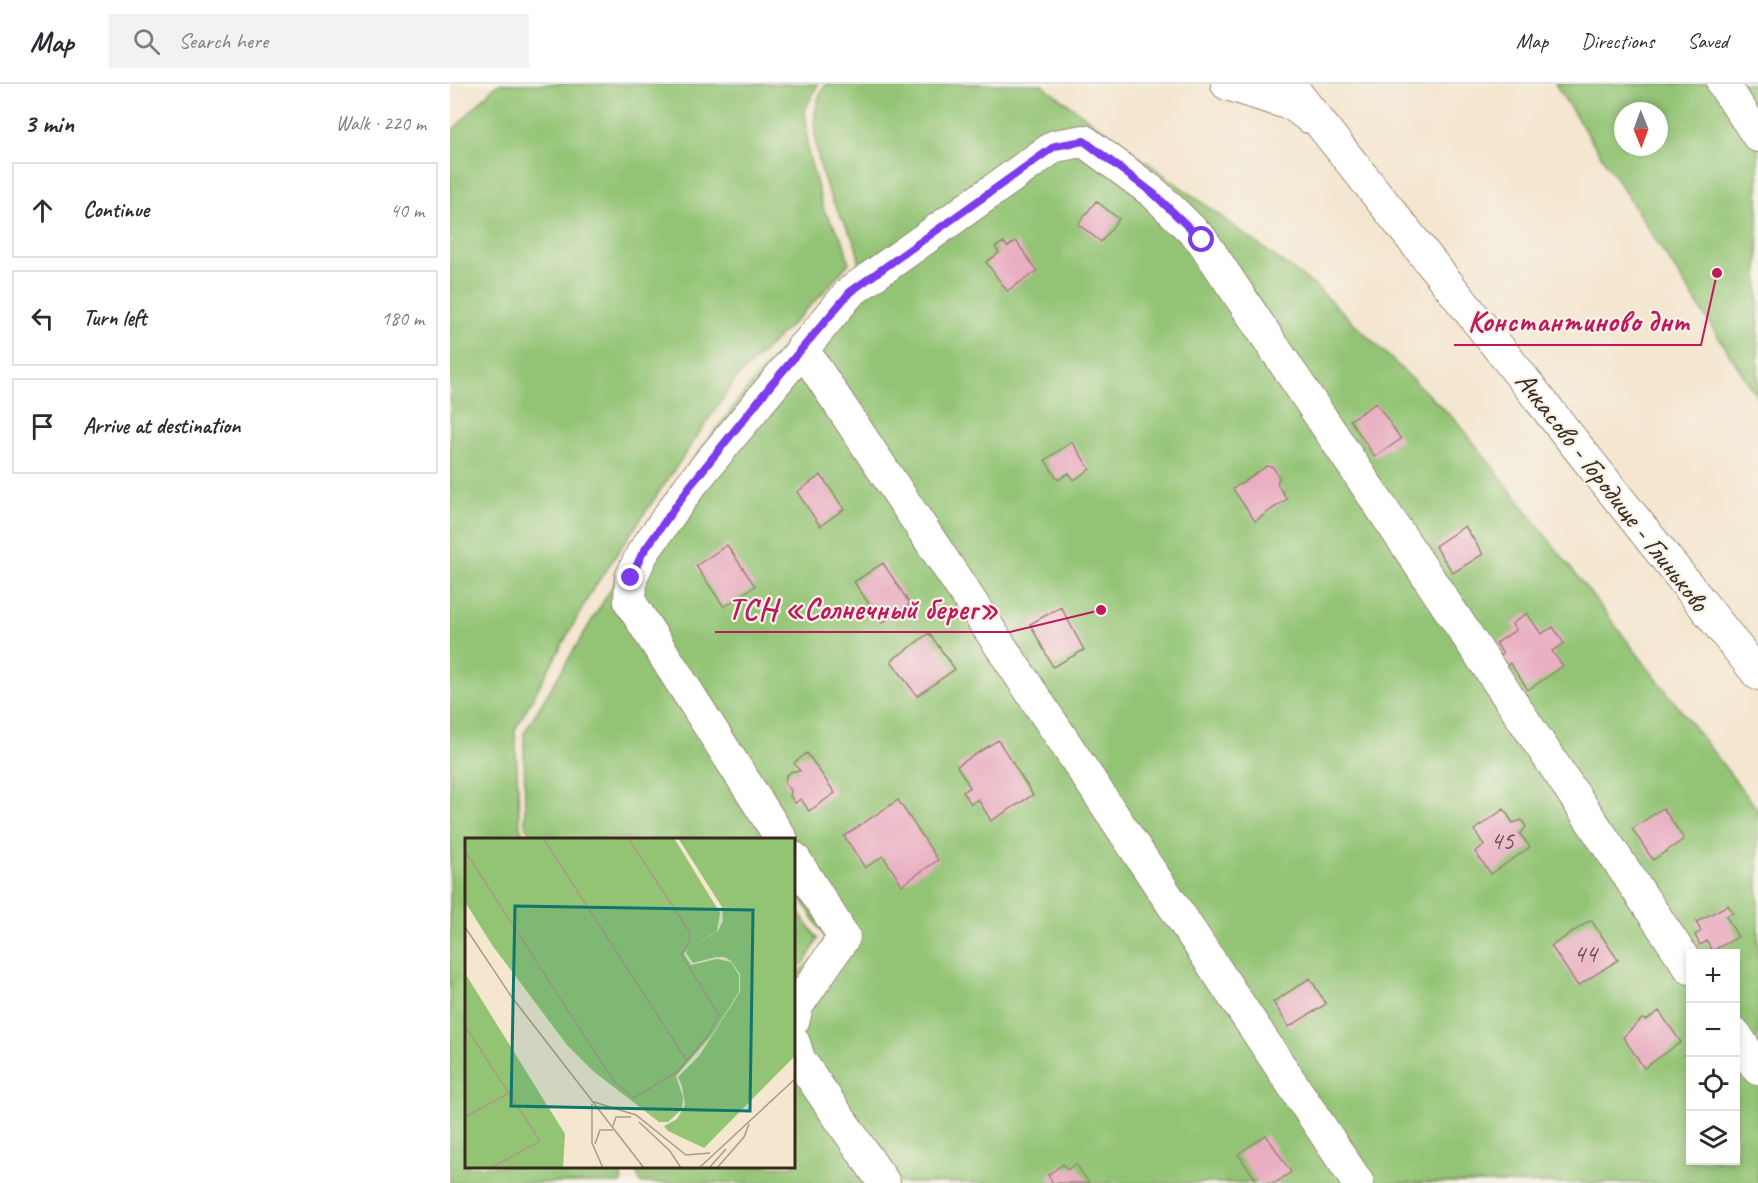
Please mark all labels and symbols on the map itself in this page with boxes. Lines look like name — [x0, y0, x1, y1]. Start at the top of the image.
north arrow — [1614, 102, 1668, 156]
route start — [1188, 226, 1214, 252]
callout: Константиново днт — [1454, 297, 1701, 345]
text: Константиново днт — [1468, 302, 1691, 340]
street label: Ачкасово - Городище - Глиньково — [1508, 364, 1719, 620]
route end — [617, 564, 643, 590]
callout: ТСН «Солнечный берег» — [715, 584, 1010, 632]
text: ТСН «Солнечный берег» — [728, 590, 999, 628]
house number: 45 — [1490, 824, 1515, 857]
inset map — [465, 838, 795, 1168]
house number: 44 — [1573, 937, 1599, 970]

